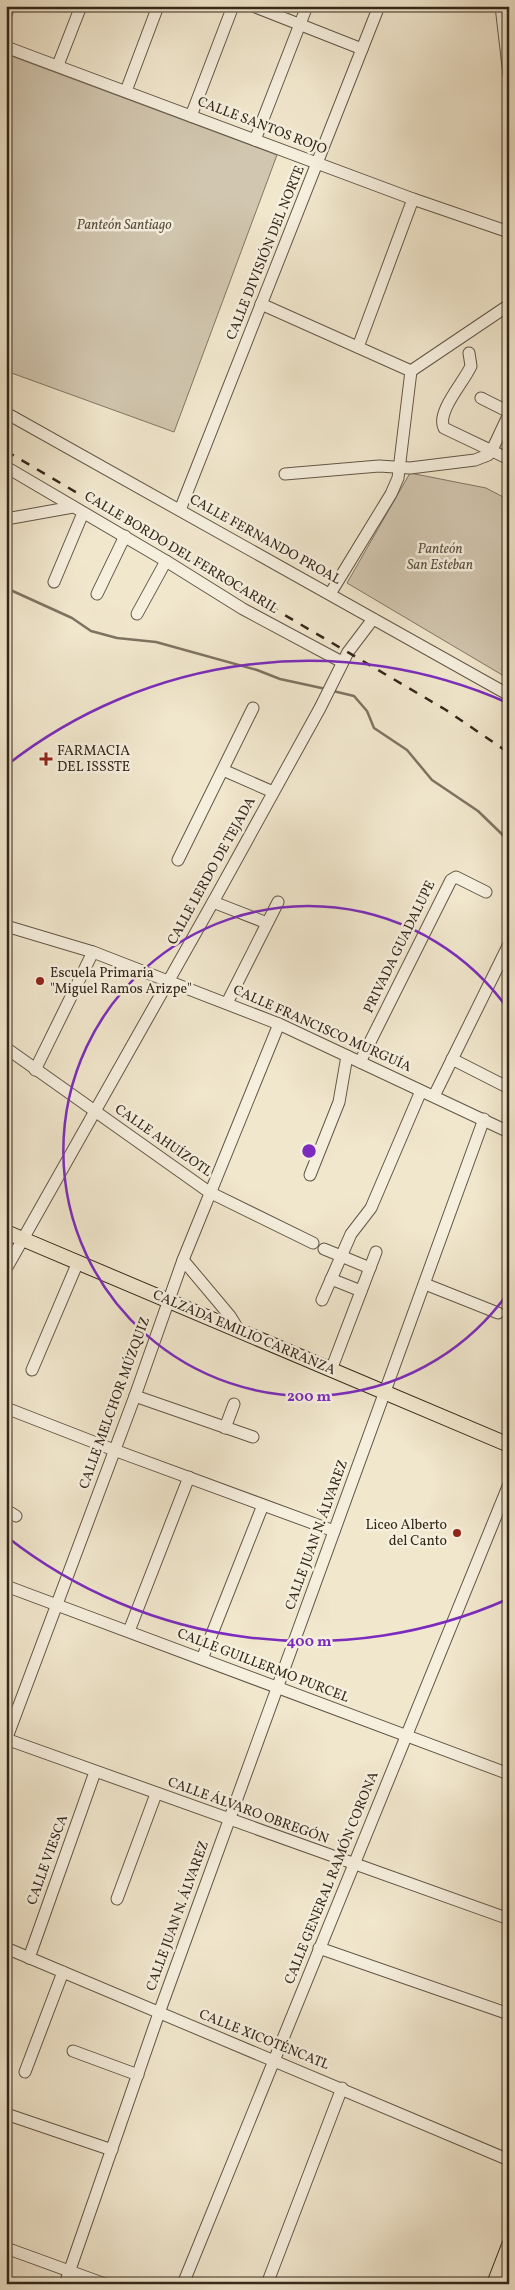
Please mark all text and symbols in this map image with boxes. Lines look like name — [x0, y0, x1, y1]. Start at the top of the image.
street label: CALLE SANTOS ROJO — [195, 93, 329, 159]
street label: CALLE DIVISIÓN DEL NORTE — [221, 163, 310, 343]
park label: Panteón Santiago — [76, 216, 172, 235]
street label: CALLE BORDO DEL FERROCARRIL — [81, 487, 282, 619]
street label: CALLE FERNANDO PROAL — [186, 490, 344, 590]
park label: Panteón San Esteban — [407, 540, 473, 575]
place label: FARMACIA DEL ISSSTE — [57, 742, 130, 777]
marker: FARMACIA DEL ISSSTE — [39, 752, 53, 766]
street label: CALLE LERDO DE TEJADA — [163, 794, 261, 948]
street label: PRIVADA GUADALUPE — [360, 877, 440, 1017]
place label: Escuela Primaria "Miguel Ramos Arizpe" — [50, 964, 192, 999]
marker: Escuela Primaria "Miguel Ramos Arizpe" — [34, 975, 46, 987]
street label: CALLE FRANCISCO MURGUÍA — [230, 981, 414, 1077]
street label: CALLE AHUÍZOTL — [110, 1100, 216, 1182]
centre of rings — [300, 1142, 318, 1160]
street label: CALZADA EMILIO CARRANZA — [150, 1286, 338, 1380]
street label: CALLE MELCHOR MÚZQUIZ — [74, 1314, 155, 1492]
text: 200 m — [287, 1387, 331, 1408]
street label: CALLE JUAN N. ÁLVAREZ — [281, 1457, 353, 1613]
place label: Liceo Alberto del Canto — [365, 1516, 447, 1551]
marker: Liceo Alberto del Canto — [451, 1527, 463, 1539]
street label: CALLE GUILLERMO PURCEL — [174, 1624, 352, 1708]
text: 400 m — [287, 1632, 332, 1653]
street label: CALLE GENERAL RAMÓN CORONA — [280, 1768, 384, 1987]
street label: CALLE ÁLVARO OBREGÓN — [165, 1772, 331, 1849]
street label: CALLE VIESCA — [23, 1812, 73, 1908]
street label: CALLE JUAN N. ÁLVAREZ — [142, 1838, 214, 1994]
street label: CALLE XICOTÉNCATL — [196, 2005, 332, 2075]

